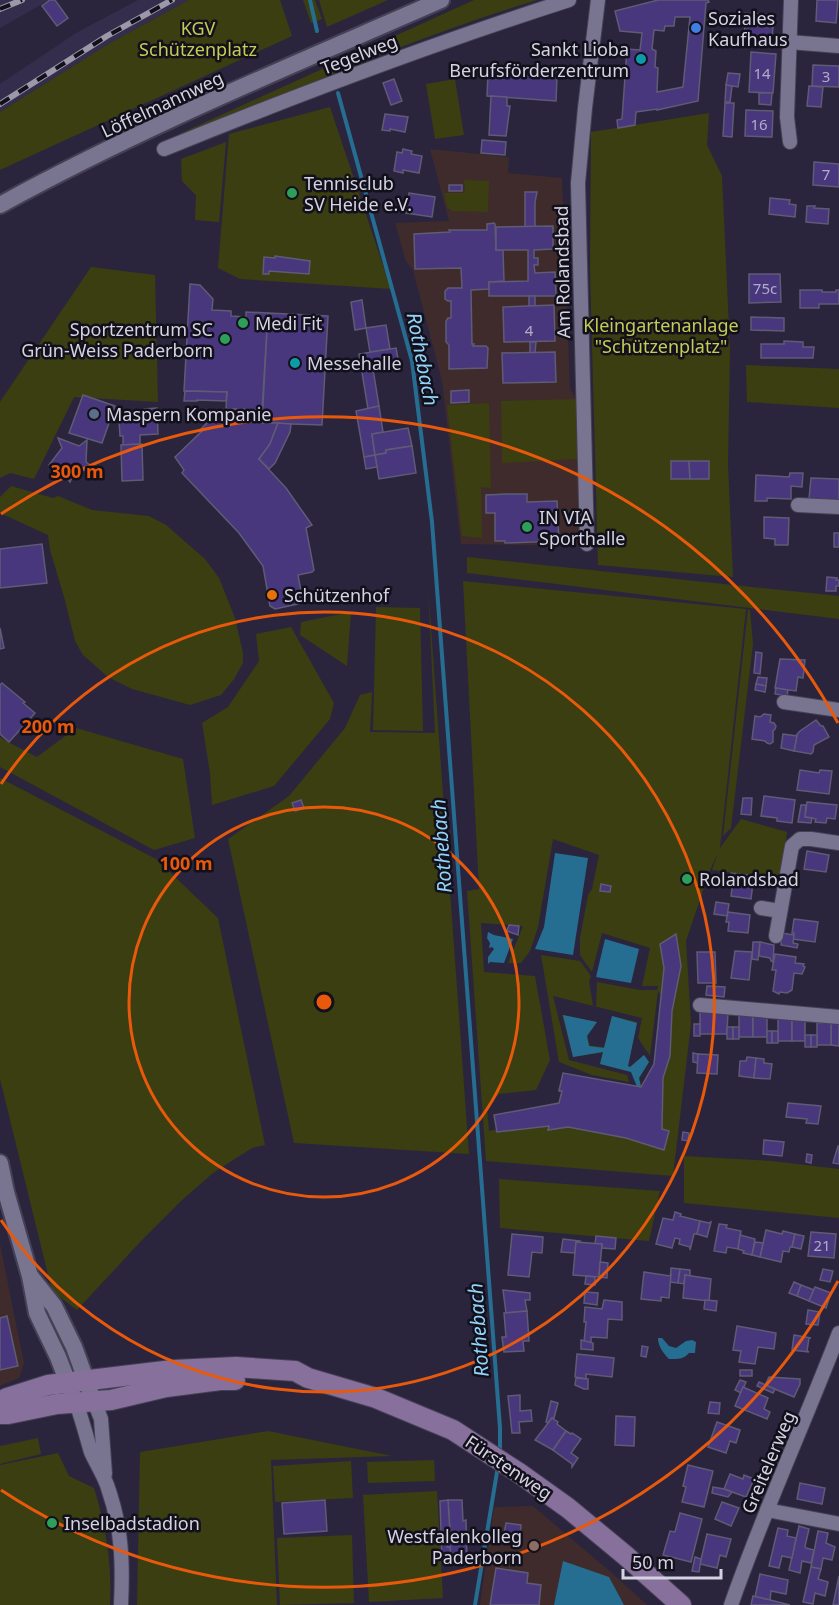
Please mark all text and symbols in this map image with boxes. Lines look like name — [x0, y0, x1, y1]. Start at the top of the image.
place label: Soziales Kaufhaus — [708, 6, 788, 51]
park label: KGV Schützenplatz — [139, 16, 257, 61]
marker: Soziales Kaufhaus — [689, 21, 703, 35]
street label: Tegelweg — [317, 28, 401, 80]
place label: Sankt Lioba Berufsförderzentrum — [449, 37, 629, 82]
marker: Sankt Lioba Berufsförderzentrum — [634, 52, 648, 66]
house number: 14 — [753, 63, 771, 83]
street label: Löffelmannweg — [97, 65, 227, 143]
house number: 3 — [822, 66, 830, 86]
house number: 16 — [750, 114, 768, 134]
house number: 7 — [822, 164, 830, 184]
place label: Tennisclub SV Heide e.V. — [304, 171, 412, 216]
marker: Tennisclub SV Heide e.V. — [285, 186, 299, 200]
street label: Am Rolandsbad — [549, 205, 575, 339]
house number: 75c — [753, 278, 777, 298]
water label: Rothebach — [401, 310, 445, 408]
place label: Medi Fit — [255, 311, 323, 335]
park label: Kleingartenanlage "Schützenplatz" — [583, 313, 739, 358]
marker: Medi Fit — [236, 316, 250, 330]
place label: Sportzentrum SC Grün-Weiss Paderborn — [21, 317, 213, 362]
house number: 4 — [525, 320, 534, 340]
marker: Sportzentrum SC Grün-Weiss Paderborn — [218, 332, 232, 346]
place label: Messehalle — [307, 351, 402, 375]
marker: Messehalle — [288, 356, 302, 370]
place label: Maspern Kompanie — [106, 402, 271, 426]
marker: Maspern Kompanie — [87, 407, 101, 421]
text: 300 m — [50, 459, 104, 483]
place label: IN VIA Sporthalle — [539, 505, 625, 550]
marker: IN VIA Sporthalle — [520, 520, 534, 534]
place label: Schützenhof — [284, 583, 390, 607]
marker: Schützenhof — [265, 588, 279, 602]
text: 200 m — [21, 714, 75, 738]
water label: Rothebach — [424, 798, 458, 894]
text: 100 m — [159, 851, 213, 875]
place label: Rolandsbad — [699, 867, 799, 891]
marker: Rolandsbad — [680, 872, 694, 886]
centre of rings — [314, 992, 334, 1012]
house number: 21 — [813, 1235, 831, 1255]
water label: Rothebach — [461, 1282, 495, 1378]
street label: Greitelerweg — [736, 1407, 800, 1517]
street label: Fürstenweg — [461, 1429, 557, 1505]
place label: Inselbadstadion — [64, 1511, 200, 1535]
marker: Inselbadstadion — [45, 1516, 59, 1530]
place label: Westfalenkolleg Paderborn — [387, 1524, 522, 1569]
marker: Westfalenkolleg Paderborn — [527, 1539, 541, 1553]
scale bar — [623, 1542, 720, 1580]
text: 50 m — [632, 1550, 674, 1574]

